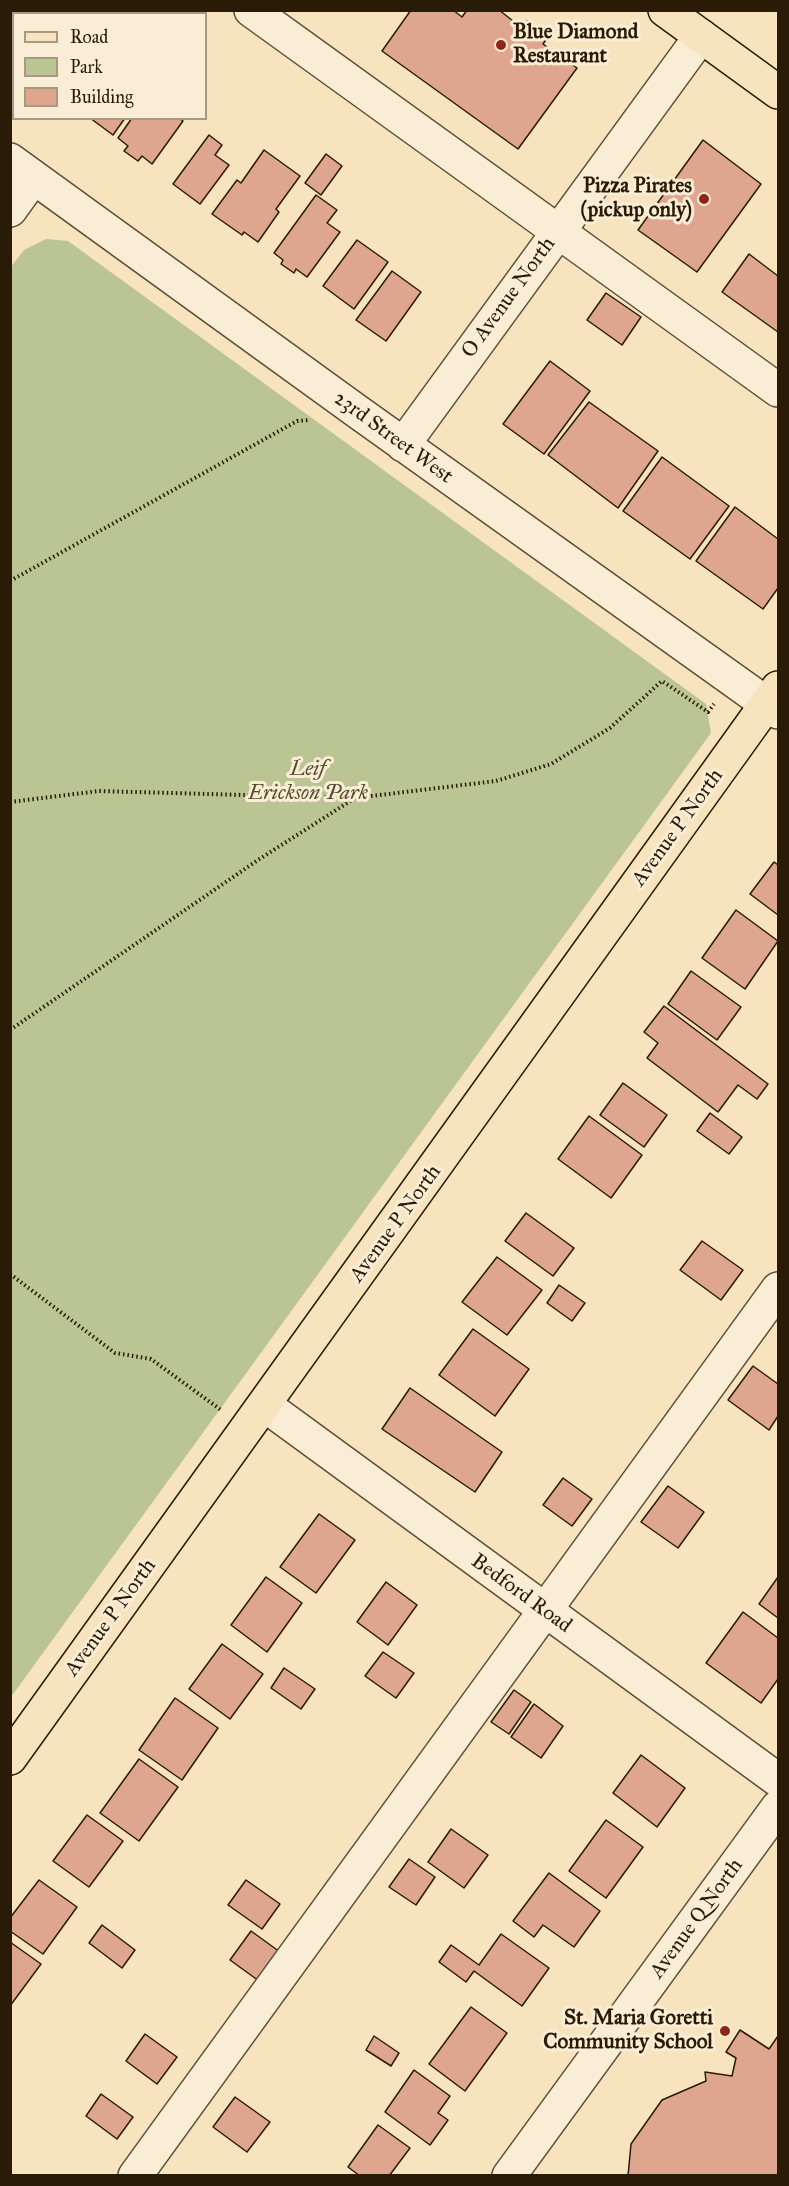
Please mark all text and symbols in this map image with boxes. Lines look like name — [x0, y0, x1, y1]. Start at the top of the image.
legend — [12, 12, 207, 120]
place label: Blue Diamond Restaurant — [513, 20, 638, 70]
text: Road — [70, 26, 108, 48]
marker: Blue Diamond Restaurant — [494, 38, 508, 52]
text: Park — [70, 56, 103, 78]
text: Building — [70, 86, 133, 108]
place label: Pizza Pirates (pickup only) — [580, 174, 692, 224]
marker: Pizza Pirates (pickup only) — [697, 192, 711, 206]
street label: O Avenue North — [457, 233, 561, 363]
street label: 23rd Street West — [328, 386, 458, 490]
park label: Leif Erickson Park — [248, 757, 368, 807]
street label: Avenue P North — [627, 764, 729, 892]
street label: Avenue P North — [345, 1160, 447, 1288]
street label: Bedford Road — [466, 1549, 576, 1639]
street label: Avenue P North — [60, 1554, 162, 1682]
street label: Avenue Q North — [645, 1854, 749, 1984]
place label: St. Maria Goretti Community School — [543, 2006, 713, 2056]
marker: St. Maria Goretti Community School — [718, 2024, 732, 2038]

